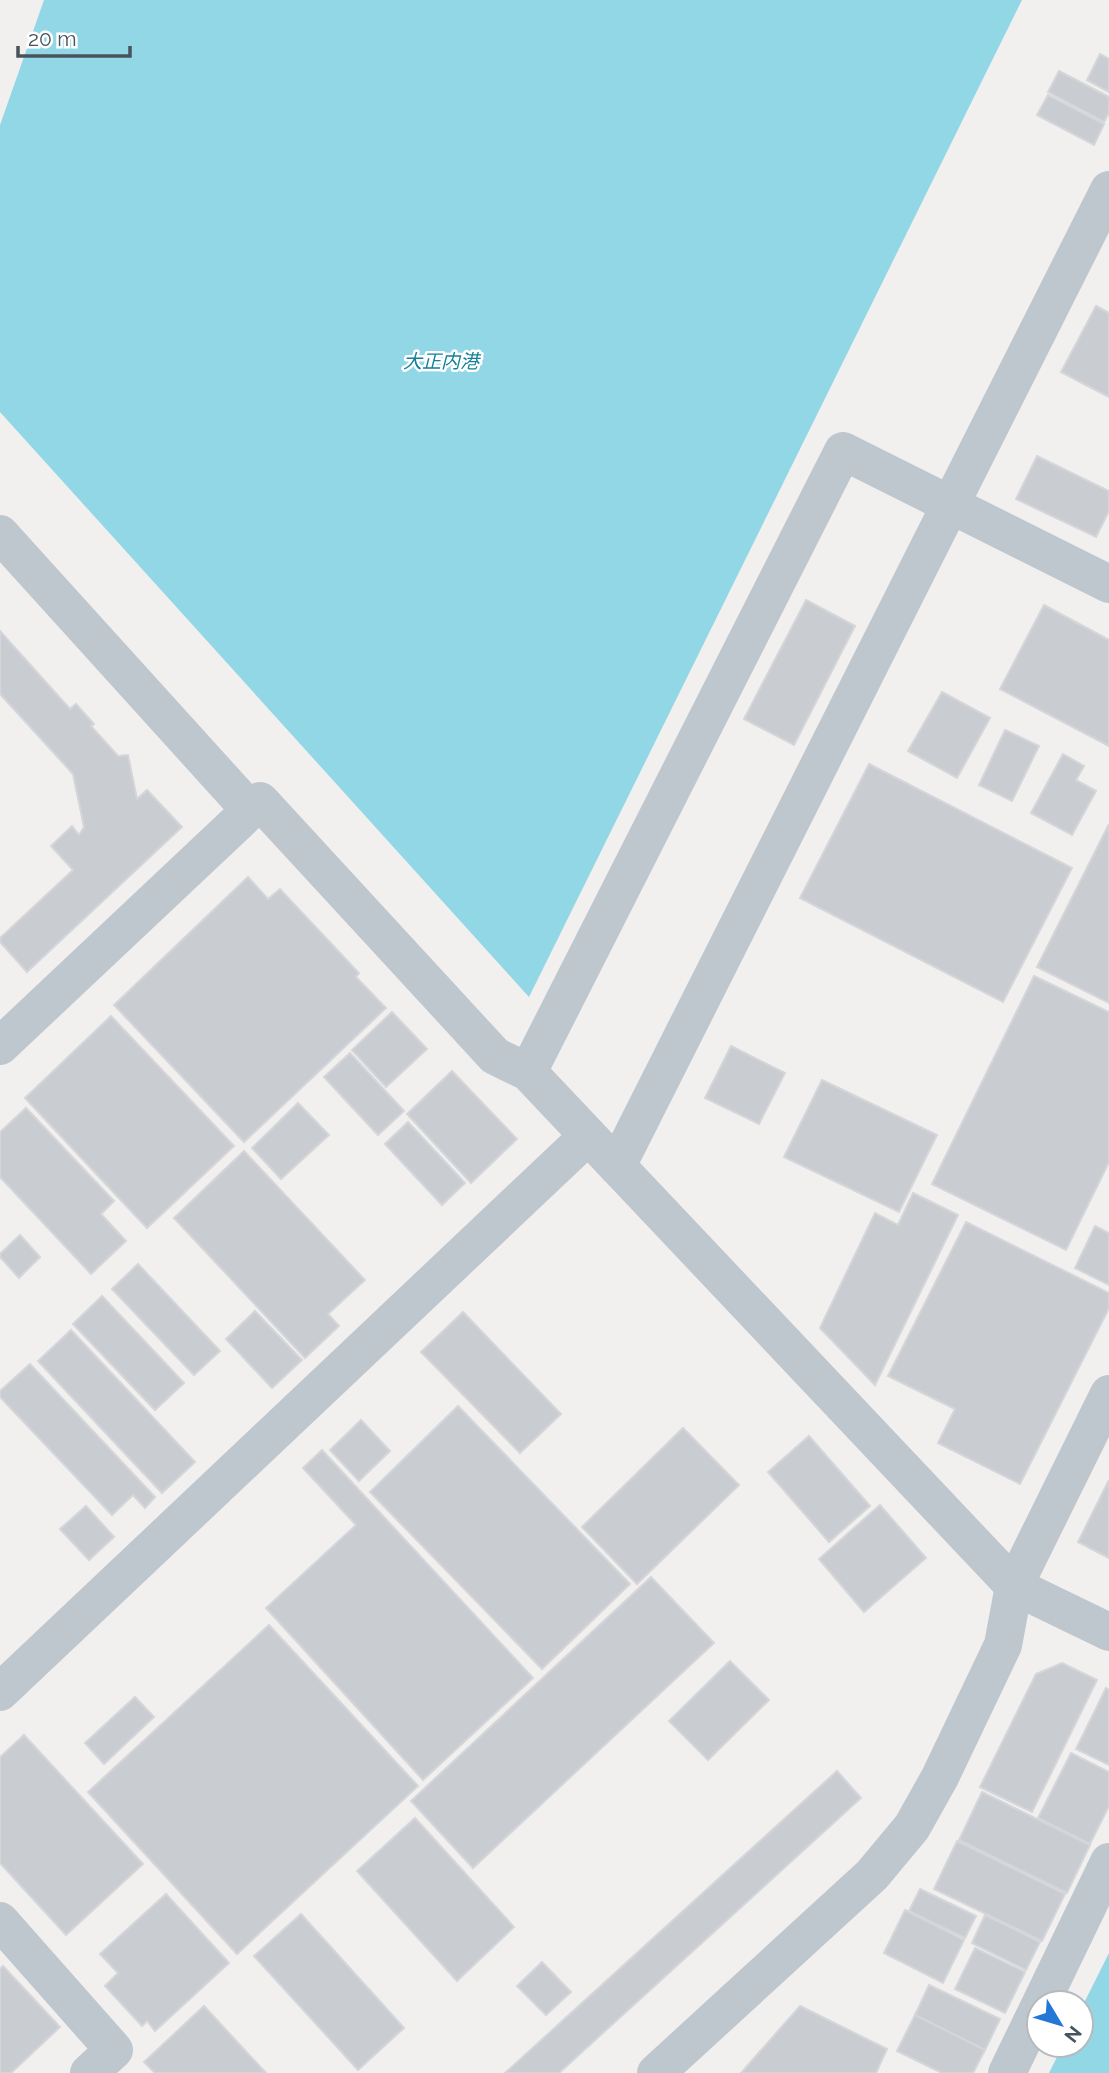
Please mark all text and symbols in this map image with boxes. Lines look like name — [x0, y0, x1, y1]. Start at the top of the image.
scale bar — [18, 14, 130, 58]
text: 20 m — [28, 26, 76, 51]
water label: 大正内港 — [403, 350, 482, 372]
north arrow — [1025, 1989, 1095, 2059]
text: N — [1060, 2022, 1087, 2047]

